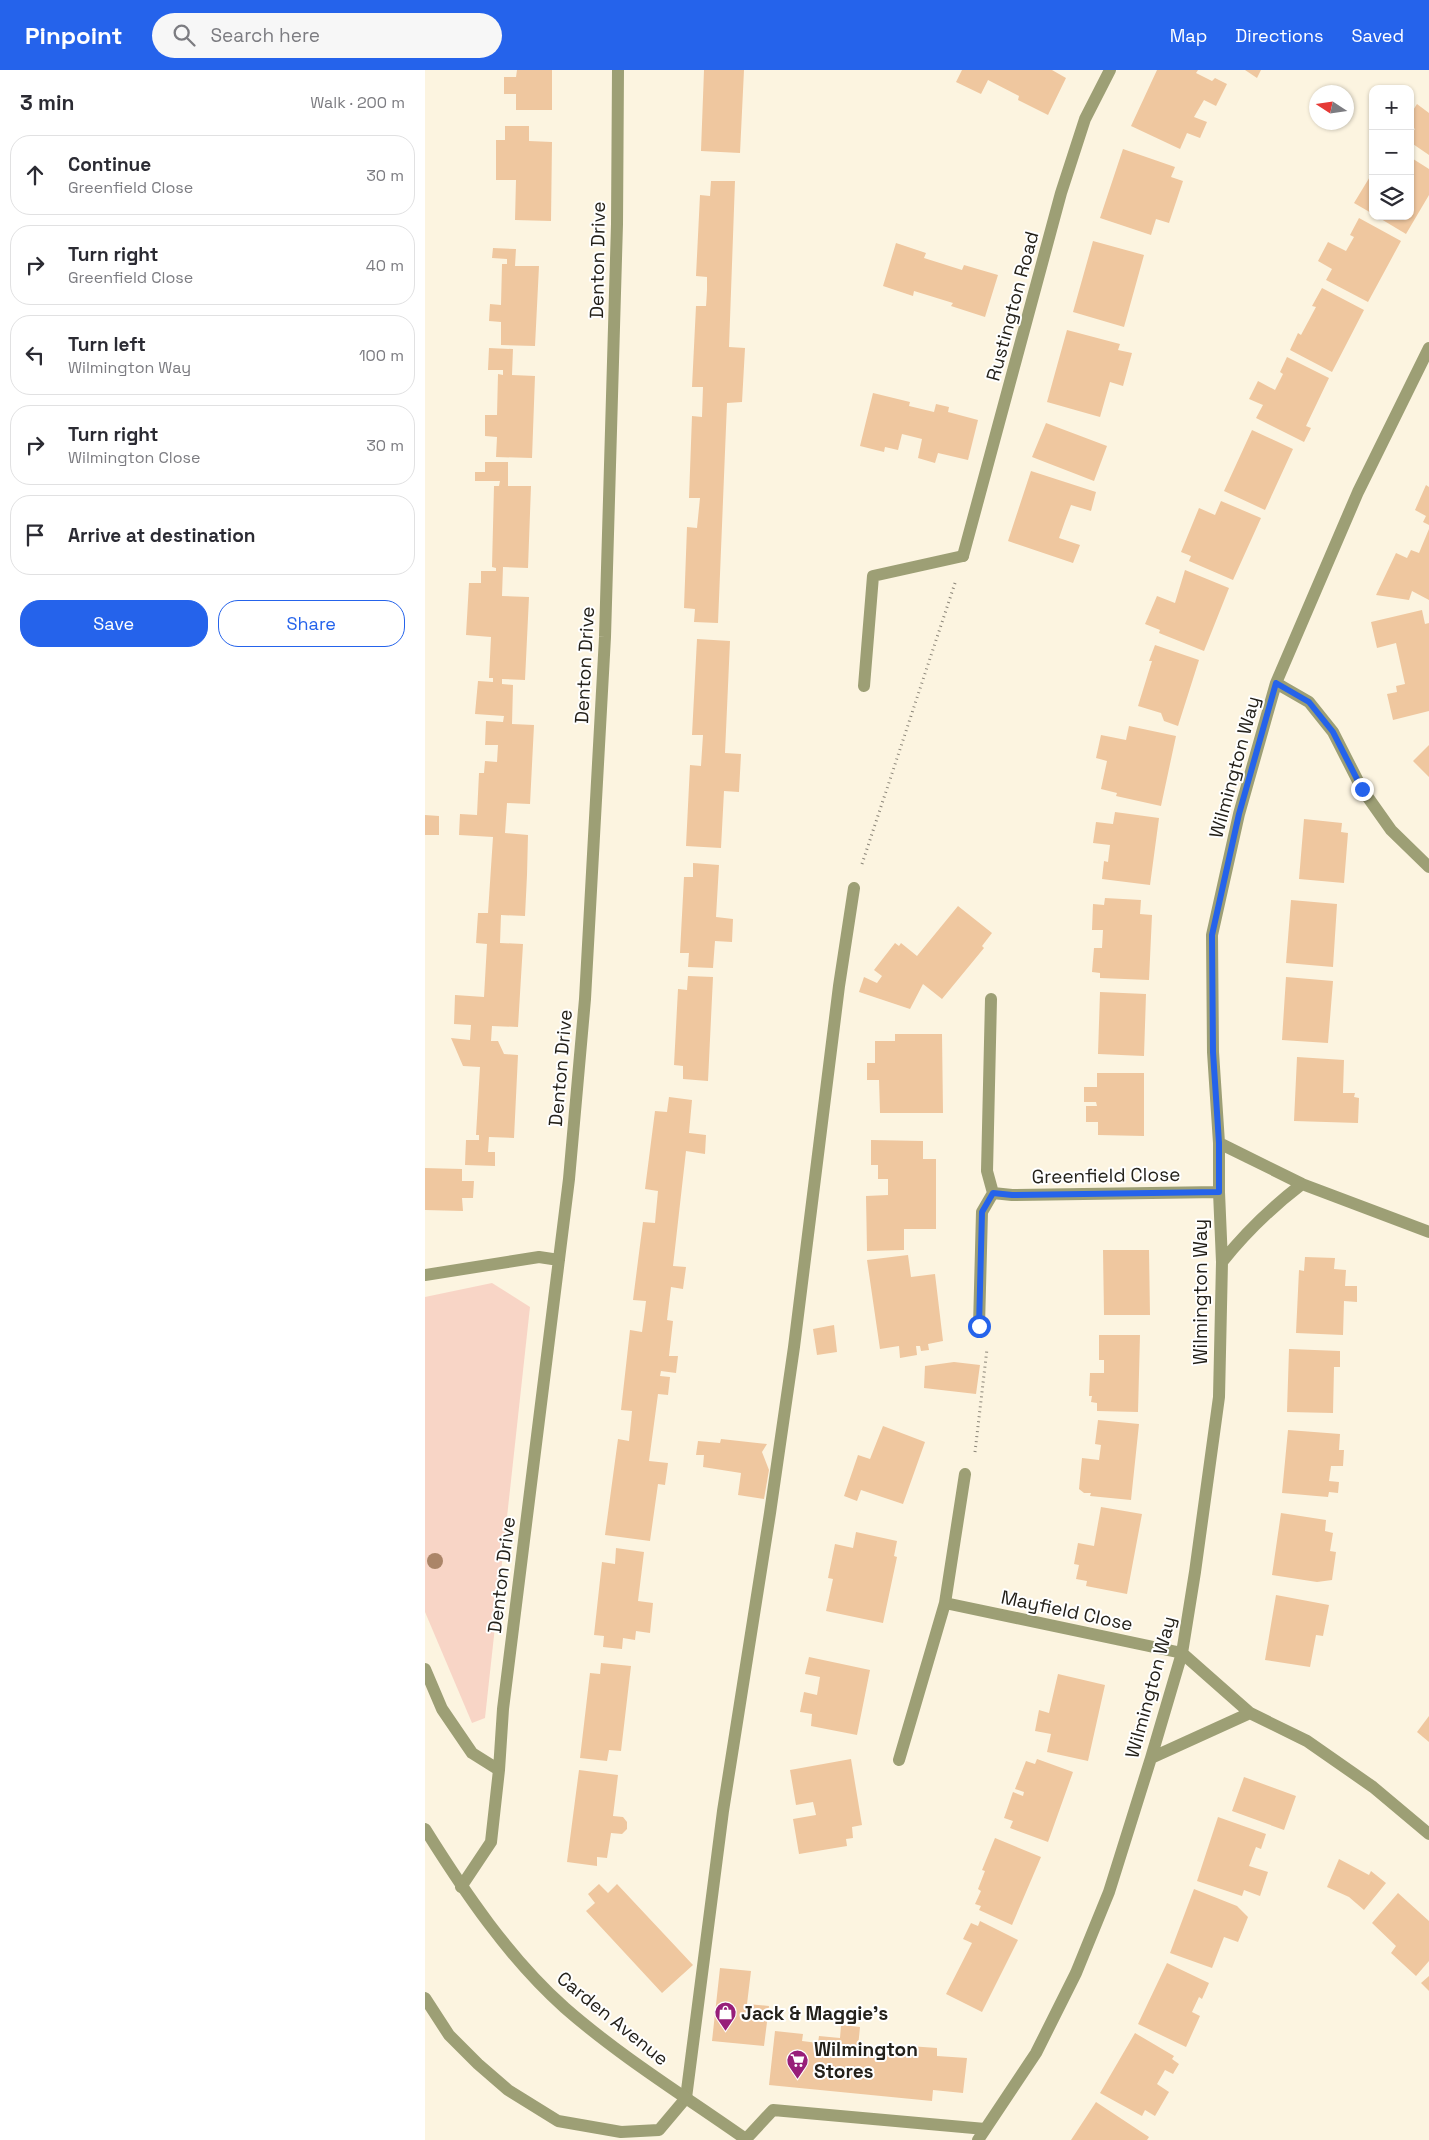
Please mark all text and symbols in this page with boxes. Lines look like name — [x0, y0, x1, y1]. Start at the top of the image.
search box — [152, 13, 502, 58]
text: Pinpoint — [25, 20, 122, 51]
icon: search — [170, 21, 198, 49]
text: Search here — [210, 23, 320, 48]
text: Map — [1170, 24, 1207, 47]
text: Directions — [1235, 24, 1324, 47]
text: Saved — [1352, 24, 1404, 47]
north arrow — [1309, 85, 1354, 130]
map controls — [1369, 85, 1414, 220]
button: + — [1369, 85, 1414, 130]
text: 3 min — [20, 89, 75, 116]
text: Walk · 200 m — [310, 92, 405, 113]
button: − — [1369, 130, 1414, 175]
text: Continue — [68, 152, 151, 177]
icon: ahead — [21, 161, 49, 189]
text: 30 m — [366, 165, 404, 186]
button: layers — [1369, 175, 1414, 220]
text: Greenfield Close — [68, 177, 193, 198]
street label: Denton Drive — [584, 201, 611, 319]
street label: Rustington Road — [980, 229, 1044, 384]
text: Turn right — [68, 242, 158, 267]
icon: right — [21, 251, 49, 279]
text: 40 m — [366, 255, 404, 276]
text: Greenfield Close — [68, 267, 193, 288]
text: Turn left — [68, 332, 146, 357]
icon: left — [21, 341, 49, 369]
text: 100 m — [359, 345, 404, 366]
text: Wilmington Way — [68, 357, 191, 378]
text: Turn right — [68, 422, 158, 447]
icon: right — [21, 431, 49, 459]
text: 30 m — [366, 435, 404, 456]
text: Wilmington Close — [68, 447, 200, 468]
icon: arrive — [21, 521, 49, 549]
text: Arrive at destination — [68, 523, 256, 548]
button: Save — [20, 600, 208, 647]
button: Share — [218, 600, 405, 647]
street label: Denton Drive — [569, 606, 600, 724]
street label: Wilmington Way — [1204, 693, 1265, 841]
route end — [1351, 778, 1374, 801]
street label: Denton Drive — [543, 1008, 578, 1128]
street label: Greenfield Close — [1031, 1162, 1181, 1189]
street label: Wilmington Way — [1188, 1219, 1213, 1365]
route start — [968, 1315, 991, 1338]
street label: Denton Drive — [482, 1515, 521, 1635]
street label: Mayfield Close — [999, 1584, 1135, 1637]
street label: Wilmington Way — [1120, 1613, 1181, 1761]
street label: Carden Avenue — [552, 1966, 674, 2071]
shop icon: Jack & Maggie's — [713, 2001, 737, 2032]
place label: Jack & Maggie's — [741, 2001, 888, 2026]
place label: Wilmington Stores — [814, 2037, 918, 2084]
supermarket icon: Wilmington Stores — [786, 2048, 810, 2079]

